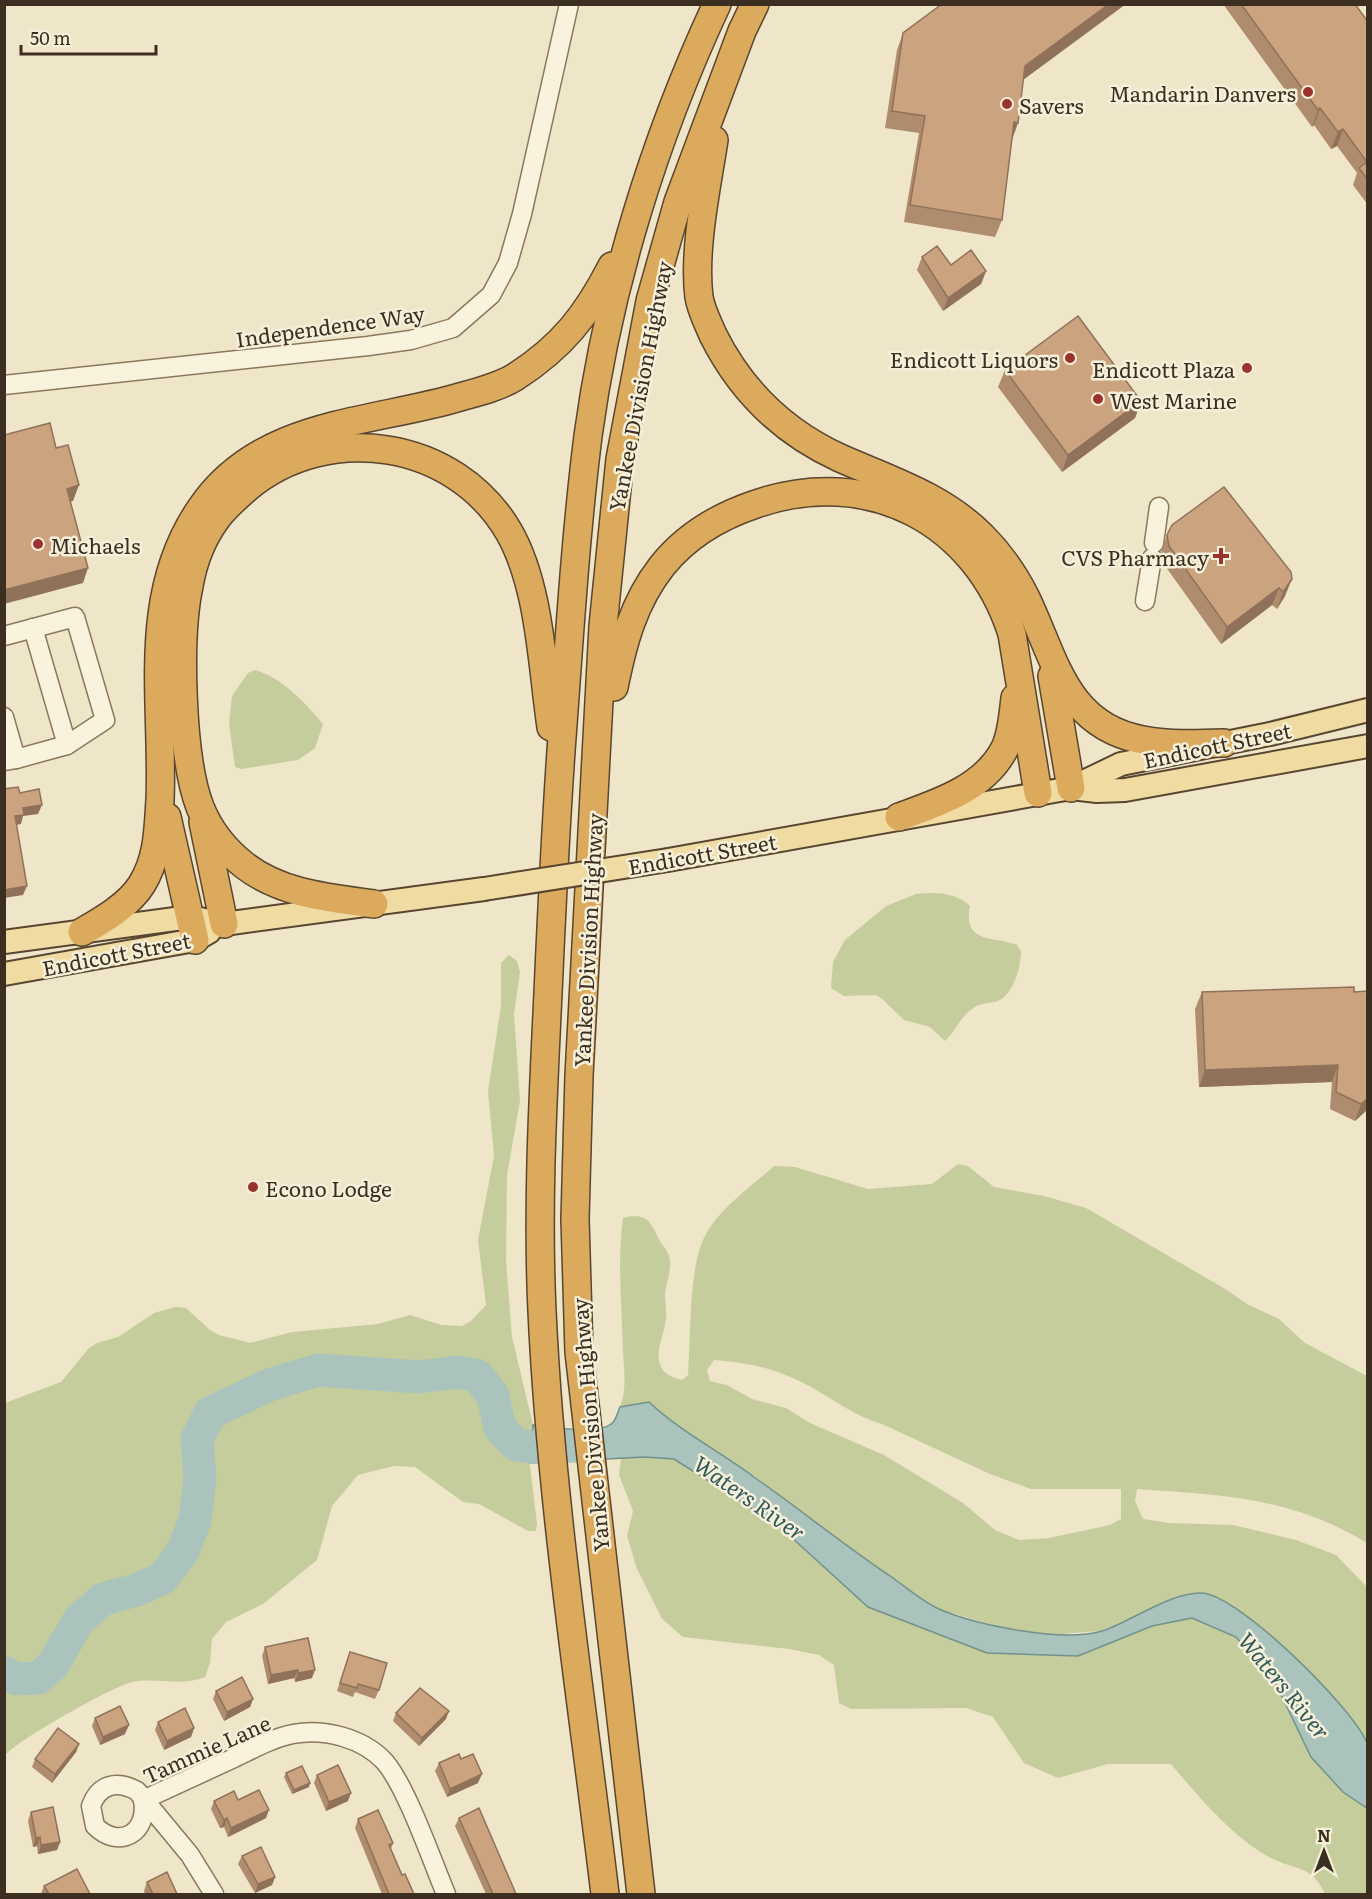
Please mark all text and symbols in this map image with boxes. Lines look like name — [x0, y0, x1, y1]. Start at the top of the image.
scale bar — [21, 18, 156, 56]
text: 50 m — [30, 24, 71, 51]
place label: Mandarin Danvers — [1109, 77, 1296, 108]
marker: Mandarin Danvers — [1301, 85, 1315, 99]
place label: Savers — [1019, 89, 1084, 120]
marker: Savers — [1000, 97, 1014, 111]
street label: Yankee Division Highway — [600, 257, 679, 514]
street label: Independence Way — [233, 296, 427, 354]
place label: Endicott Liquors — [890, 343, 1058, 374]
marker: Endicott Liquors — [1063, 351, 1077, 365]
place label: Endicott Plaza — [1092, 353, 1236, 384]
marker: Endicott Plaza — [1240, 361, 1254, 375]
place label: West Marine — [1110, 384, 1237, 415]
marker: West Marine — [1091, 392, 1105, 406]
place label: Michaels — [50, 529, 140, 560]
marker: Michaels — [31, 537, 45, 551]
place label: CVS Pharmacy — [1061, 541, 1210, 572]
marker: CVS Pharmacy — [1214, 549, 1228, 563]
street label: Endicott Street — [1140, 713, 1294, 775]
street label: Yankee Division Highway — [565, 811, 609, 1068]
street label: Endicott Street — [625, 825, 779, 881]
street label: Endicott Street — [39, 923, 193, 983]
place label: Econo Lodge — [265, 1172, 392, 1203]
marker: Econo Lodge — [246, 1180, 260, 1194]
street label: Yankee Division Highway — [562, 1296, 616, 1553]
water label: Waters River — [687, 1446, 813, 1548]
water label: Waters River — [1231, 1624, 1339, 1746]
street label: Tammie Lane — [137, 1706, 275, 1790]
north arrow — [1294, 1821, 1354, 1881]
text: N — [1317, 1823, 1331, 1847]

